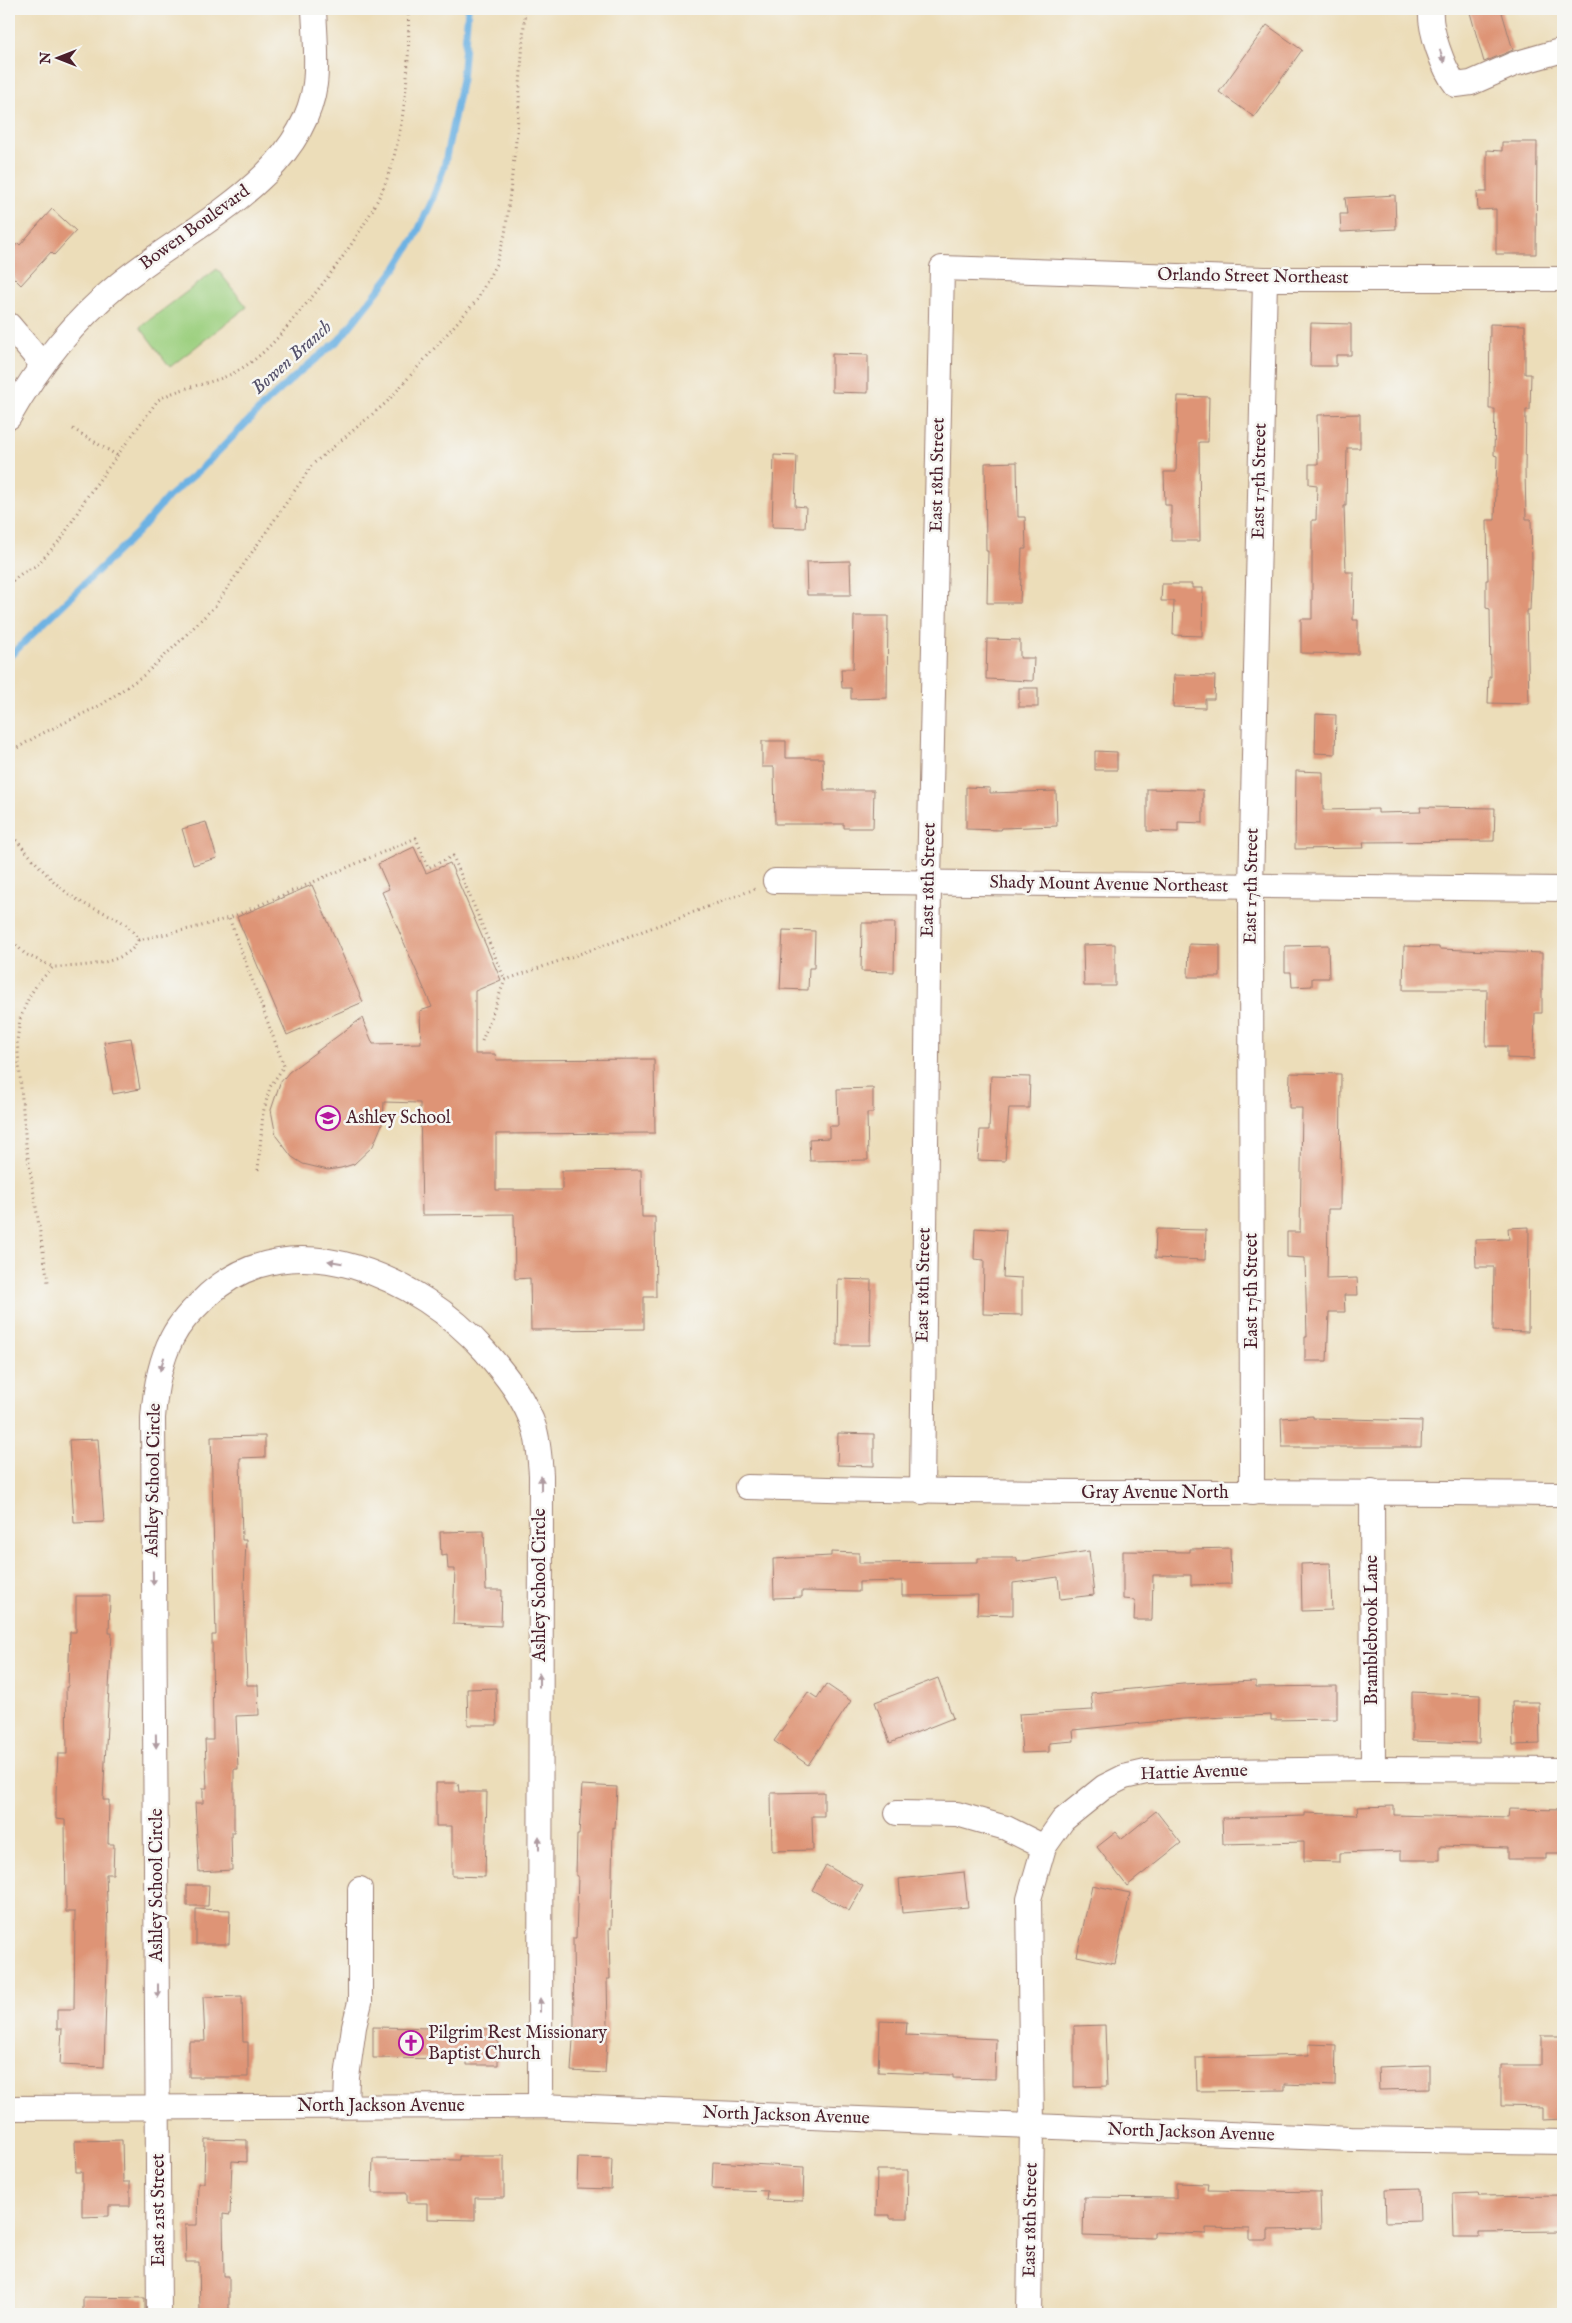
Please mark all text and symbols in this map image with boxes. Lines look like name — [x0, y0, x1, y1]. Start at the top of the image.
north arrow — [32, 32, 82, 82]
one-way arrow — [1438, 49, 1446, 64]
text: N — [37, 52, 55, 65]
street label: Bowen Boulevard — [135, 180, 255, 276]
street label: Orlando Street Northeast — [1157, 264, 1349, 290]
water label: Bowen Branch — [247, 316, 337, 400]
street label: East 18th Street — [925, 417, 951, 533]
street label: East 17th Street — [1247, 423, 1273, 539]
street label: East 18th Street — [916, 822, 942, 938]
street label: East 17th Street — [1239, 828, 1265, 944]
street label: Shady Mount Avenue Northeast — [989, 871, 1229, 899]
school or university icon: Ashley School — [315, 1105, 341, 1131]
place label: Ashley School — [345, 1107, 451, 1130]
street label: East 18th Street — [911, 1227, 937, 1343]
street label: East 17th Street — [1241, 1233, 1264, 1349]
one-way arrow — [327, 1257, 343, 1265]
one-way arrow — [158, 1357, 165, 1372]
street label: Ashley School Circle — [141, 1403, 167, 1558]
one-way arrow — [537, 1474, 545, 1490]
street label: Gray Avenue North — [1081, 1482, 1229, 1505]
street label: Ashley School Circle — [529, 1508, 552, 1663]
street label: Bramblebrook Lane — [1361, 1555, 1384, 1705]
one-way arrow — [149, 1571, 157, 1587]
one-way arrow — [535, 1672, 543, 1688]
one-way arrow — [152, 1733, 160, 1749]
street label: Hattie Avenue — [1140, 1760, 1248, 1786]
street label: Ashley School Circle — [146, 1808, 169, 1963]
one-way arrow — [535, 1834, 543, 1850]
one-way arrow — [154, 1983, 162, 1999]
one-way arrow — [536, 1997, 544, 2013]
place label: Pilgrim Rest Missionary Baptist Church — [428, 2022, 607, 2066]
church icon: Pilgrim Rest Missionary Baptist Church — [398, 2030, 424, 2056]
street label: North Jackson Avenue — [297, 2095, 465, 2118]
street label: North Jackson Avenue — [702, 2102, 870, 2130]
street label: North Jackson Avenue — [1107, 2119, 1275, 2147]
street label: East 21st Street — [148, 2154, 171, 2267]
street label: East 18th Street — [1018, 2162, 1044, 2278]

